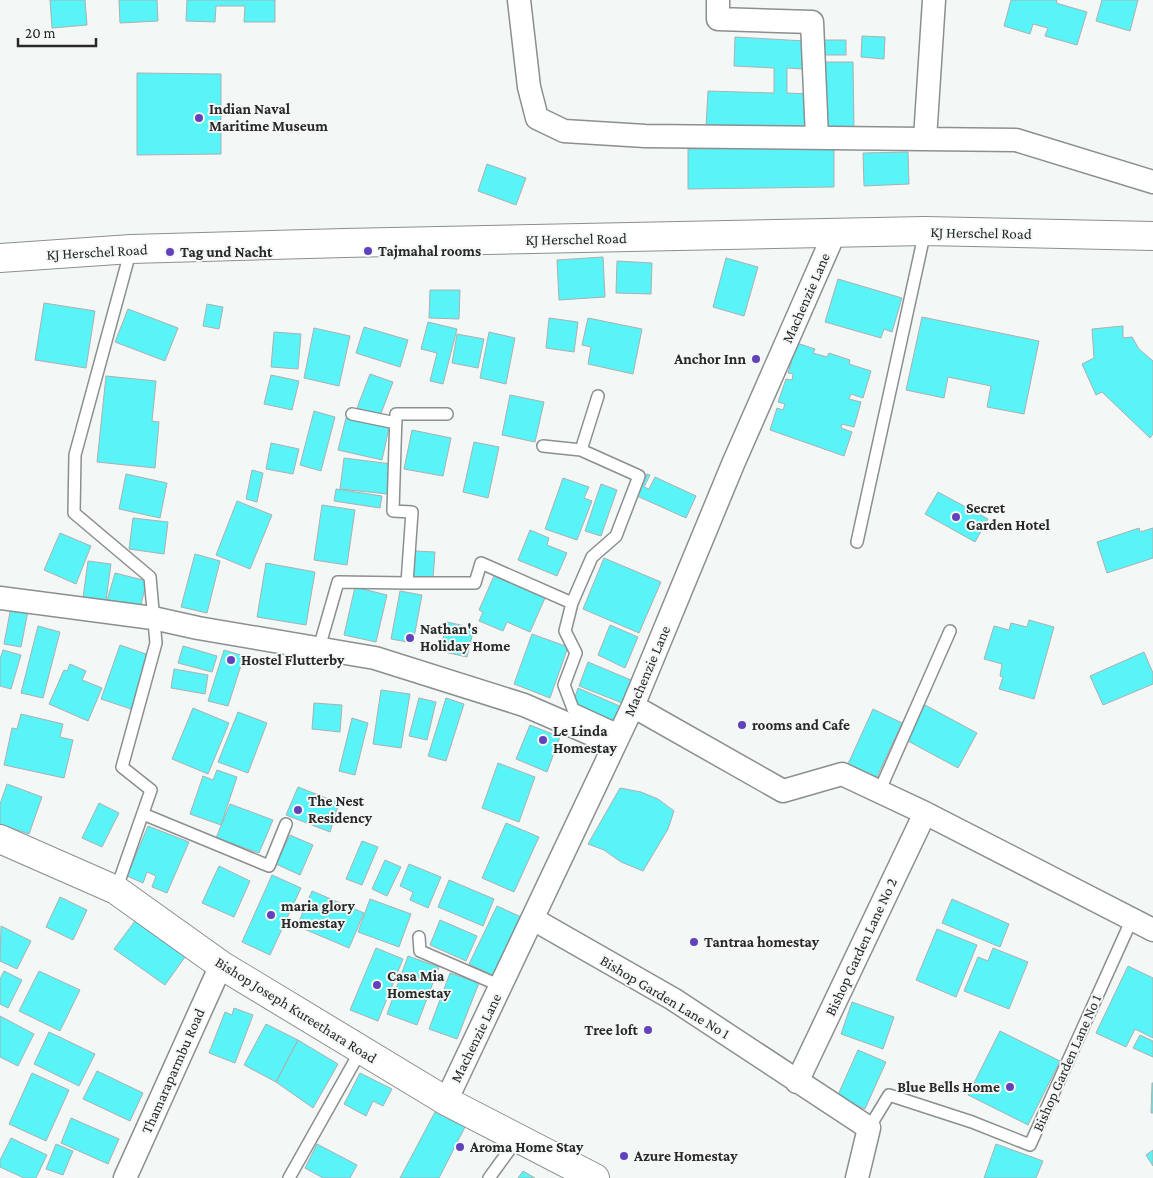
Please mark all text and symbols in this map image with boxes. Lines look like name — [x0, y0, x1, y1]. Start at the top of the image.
scale bar — [18, 15, 95, 47]
text: 20 m — [25, 25, 56, 41]
place label: Indian Naval Maritime Museum — [209, 101, 328, 134]
marker: Indian Naval Maritime Museum — [193, 112, 205, 124]
street label: KJ Herschel Road — [930, 224, 1032, 243]
street label: KJ Herschel Road — [525, 230, 627, 249]
street label: KJ Herschel Road — [46, 241, 148, 264]
place label: Tajmahal rooms — [378, 243, 481, 260]
place label: Tag und Nacht — [180, 244, 273, 260]
marker: Tajmahal rooms — [362, 245, 374, 257]
marker: Tag und Nacht — [164, 246, 176, 258]
street label: Machenzie Lane — [779, 250, 833, 346]
place label: Anchor Inn — [673, 351, 746, 367]
marker: Anchor Inn — [750, 353, 762, 365]
place label: Secret Garden Hotel — [966, 500, 1051, 533]
marker: Secret Garden Hotel — [950, 511, 962, 523]
place label: Nathan's Holiday Home — [420, 621, 510, 654]
street label: Machenzie Lane — [621, 623, 673, 719]
marker: Nathan's Holiday Home — [404, 632, 416, 644]
place label: Hostel Flutterby — [241, 652, 345, 668]
marker: Hostel Flutterby — [225, 654, 237, 666]
place label: rooms and Cafe — [752, 717, 850, 733]
marker: rooms and Cafe — [736, 719, 748, 731]
place label: Le Linda Homestay — [553, 723, 617, 756]
marker: Le Linda Homestay — [537, 734, 549, 746]
place label: The Nest Residency — [308, 793, 373, 826]
marker: The Nest Residency — [292, 804, 304, 816]
street label: Bishop Garden Lane No 2 — [822, 876, 901, 1019]
place label: maria glory Homestay — [281, 898, 355, 931]
marker: maria glory Homestay — [265, 909, 277, 921]
place label: Tantraa homestay — [704, 934, 820, 950]
marker: Tantraa homestay — [688, 936, 700, 948]
street label: Bishop Garden Lane No 1 — [597, 952, 733, 1043]
street label: Bishop Joseph Kureethara Road — [212, 954, 380, 1067]
place label: Casa Mia Homestay — [387, 968, 451, 1001]
marker: Casa Mia Homestay — [371, 979, 383, 991]
street label: Machenzie Lane — [448, 991, 505, 1085]
street label: Bishop Garden Lane No 1 — [1030, 992, 1105, 1134]
street label: Thamaraparmbu Road — [138, 1006, 209, 1136]
place label: Tree loft — [584, 1022, 639, 1038]
marker: Tree loft — [642, 1024, 654, 1036]
place label: Blue Bells Home — [897, 1079, 1000, 1095]
marker: Blue Bells Home — [1004, 1081, 1016, 1093]
place label: Aroma Home Stay — [469, 1139, 584, 1155]
marker: Aroma Home Stay — [454, 1141, 466, 1153]
place label: Azure Homestay — [633, 1148, 738, 1164]
marker: Azure Homestay — [618, 1150, 630, 1162]

